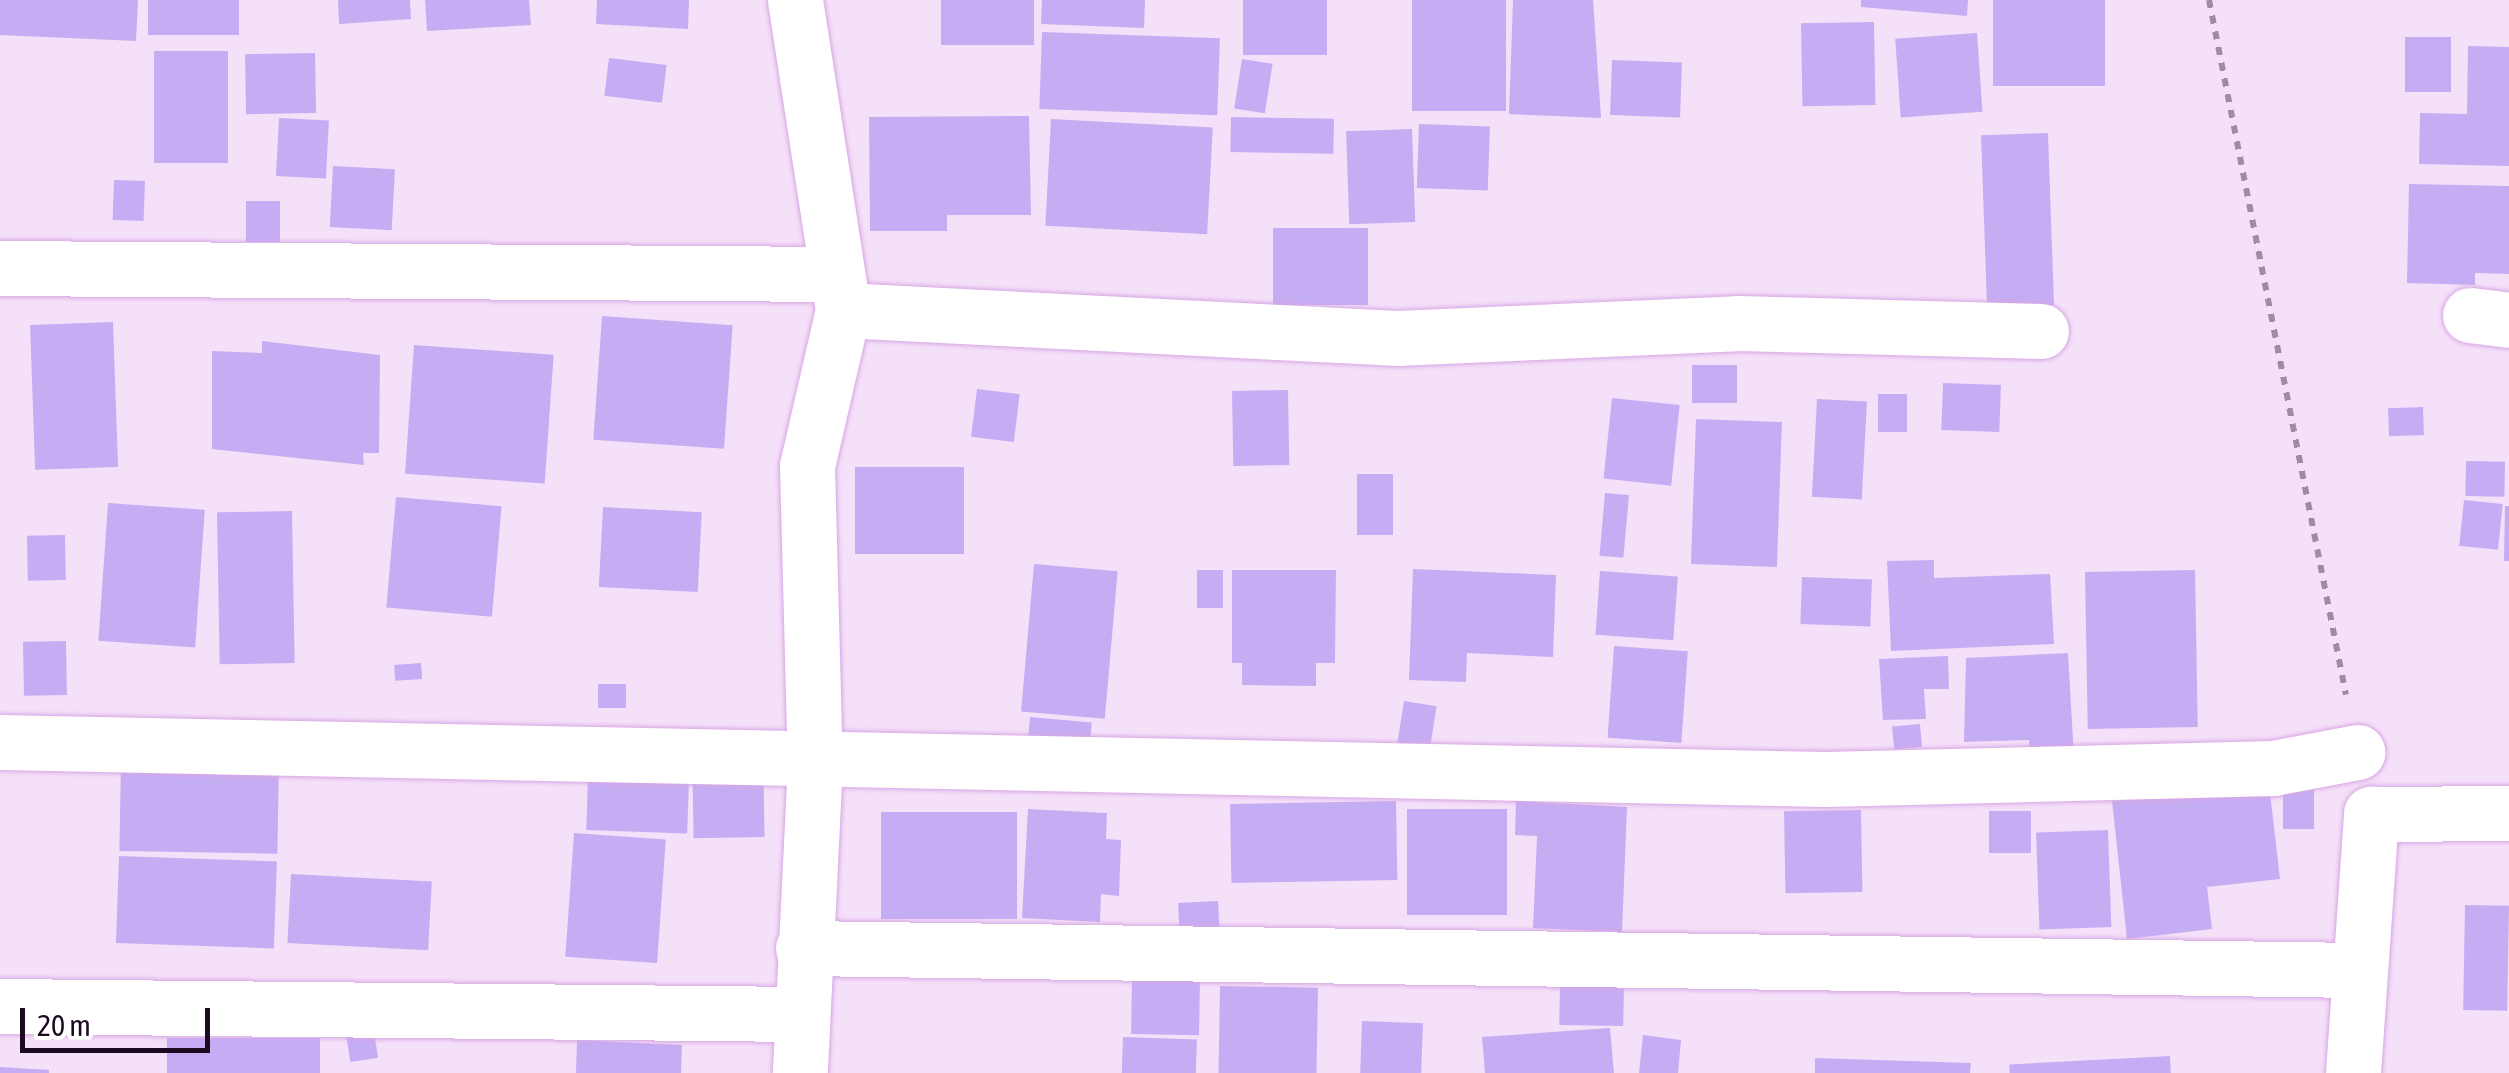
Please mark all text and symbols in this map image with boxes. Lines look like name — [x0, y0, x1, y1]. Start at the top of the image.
scale bar — [25, 988, 215, 1050]
text: 20 m — [37, 1008, 91, 1042]

